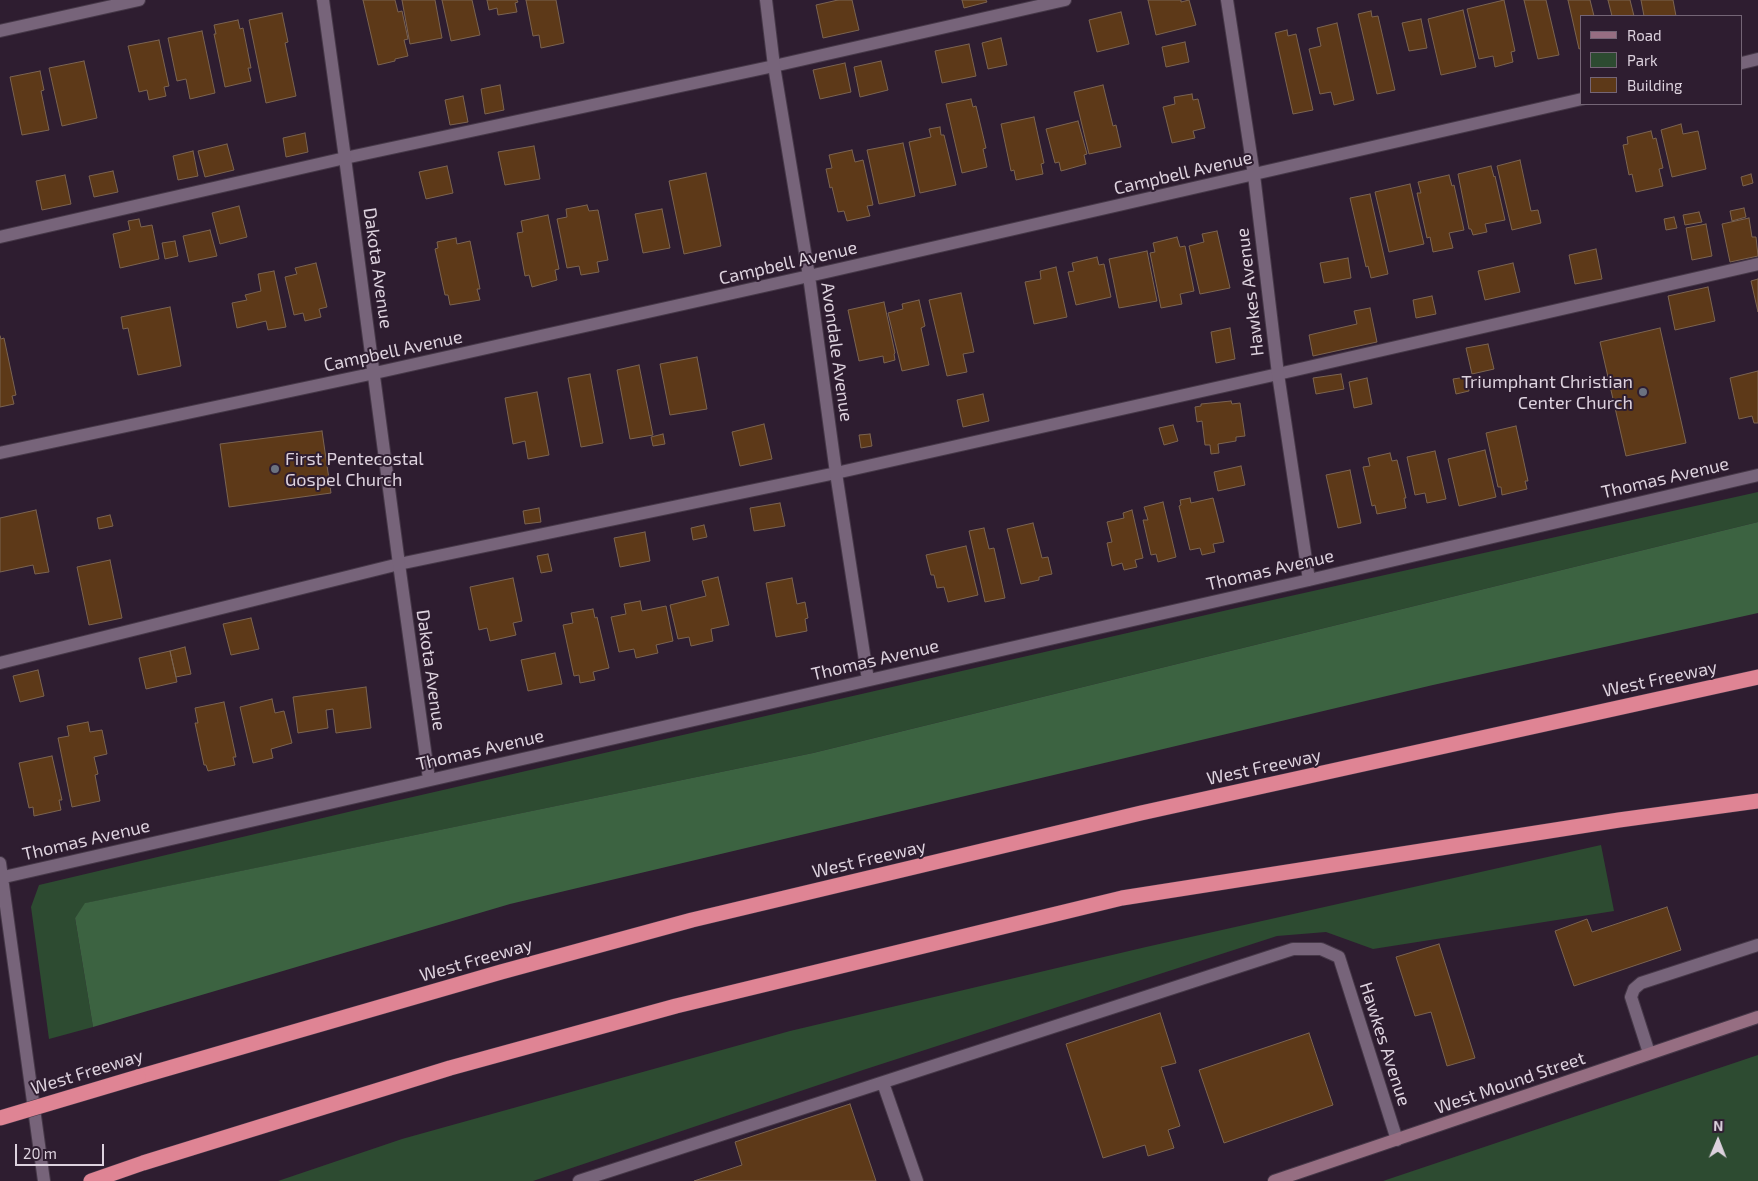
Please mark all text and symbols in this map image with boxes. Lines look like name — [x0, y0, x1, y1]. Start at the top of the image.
legend — [1580, 15, 1743, 105]
text: Road — [1627, 26, 1662, 44]
text: Park — [1627, 51, 1658, 69]
text: Building — [1627, 76, 1682, 94]
street label: Campbell Avenue — [1112, 147, 1254, 199]
street label: Dakota Avenue — [359, 206, 397, 330]
street label: Hawkes Avenue — [1231, 227, 1269, 357]
street label: Campbell Avenue — [717, 237, 859, 289]
street label: Avondale Avenue — [817, 281, 857, 423]
street label: Campbell Avenue — [322, 326, 464, 376]
place label: Triumphant Christian Center Church — [1461, 371, 1633, 414]
marker: Triumphant Christian Center Church — [1637, 386, 1649, 398]
place label: First Pentecostal Gospel Church — [285, 448, 424, 490]
street label: Thomas Avenue — [1599, 453, 1731, 503]
marker: First Pentecostal Gospel Church — [269, 463, 281, 475]
street label: Thomas Avenue — [1204, 545, 1336, 595]
street label: Dakota Avenue — [412, 608, 450, 732]
street label: Thomas Avenue — [809, 635, 941, 685]
street label: West Freeway — [1601, 656, 1719, 702]
street label: Thomas Avenue — [414, 725, 546, 775]
street label: West Freeway — [1205, 744, 1323, 790]
street label: Thomas Avenue — [20, 815, 152, 865]
street label: West Freeway — [810, 835, 928, 883]
street label: West Freeway — [417, 934, 535, 986]
street label: Hawkes Avenue — [1355, 979, 1415, 1109]
street label: West Freeway — [28, 1045, 146, 1099]
street label: West Mound Street — [1432, 1047, 1588, 1119]
north arrow — [1693, 1116, 1743, 1166]
text: N — [1713, 1117, 1723, 1134]
scale bar — [18, 1134, 106, 1166]
text: 20 m — [23, 1144, 57, 1162]

